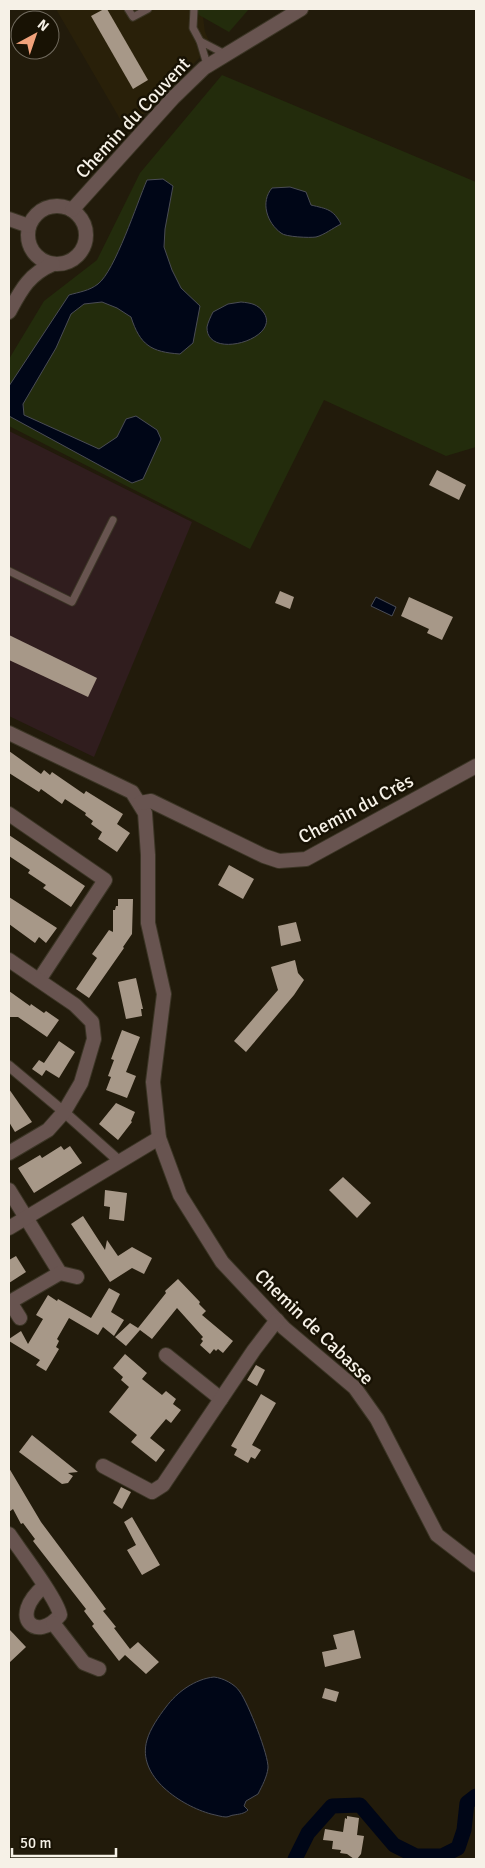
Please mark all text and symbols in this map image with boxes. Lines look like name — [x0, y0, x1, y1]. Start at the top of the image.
north arrow — [10, 10, 60, 60]
text: N — [34, 16, 52, 35]
street label: Chemin du Couvent — [71, 52, 196, 184]
street label: Chemin du Crès — [294, 769, 418, 849]
street label: Chemin de Cabasse — [249, 1264, 379, 1390]
scale bar — [12, 1826, 116, 1858]
text: 50 m — [20, 1834, 51, 1852]

